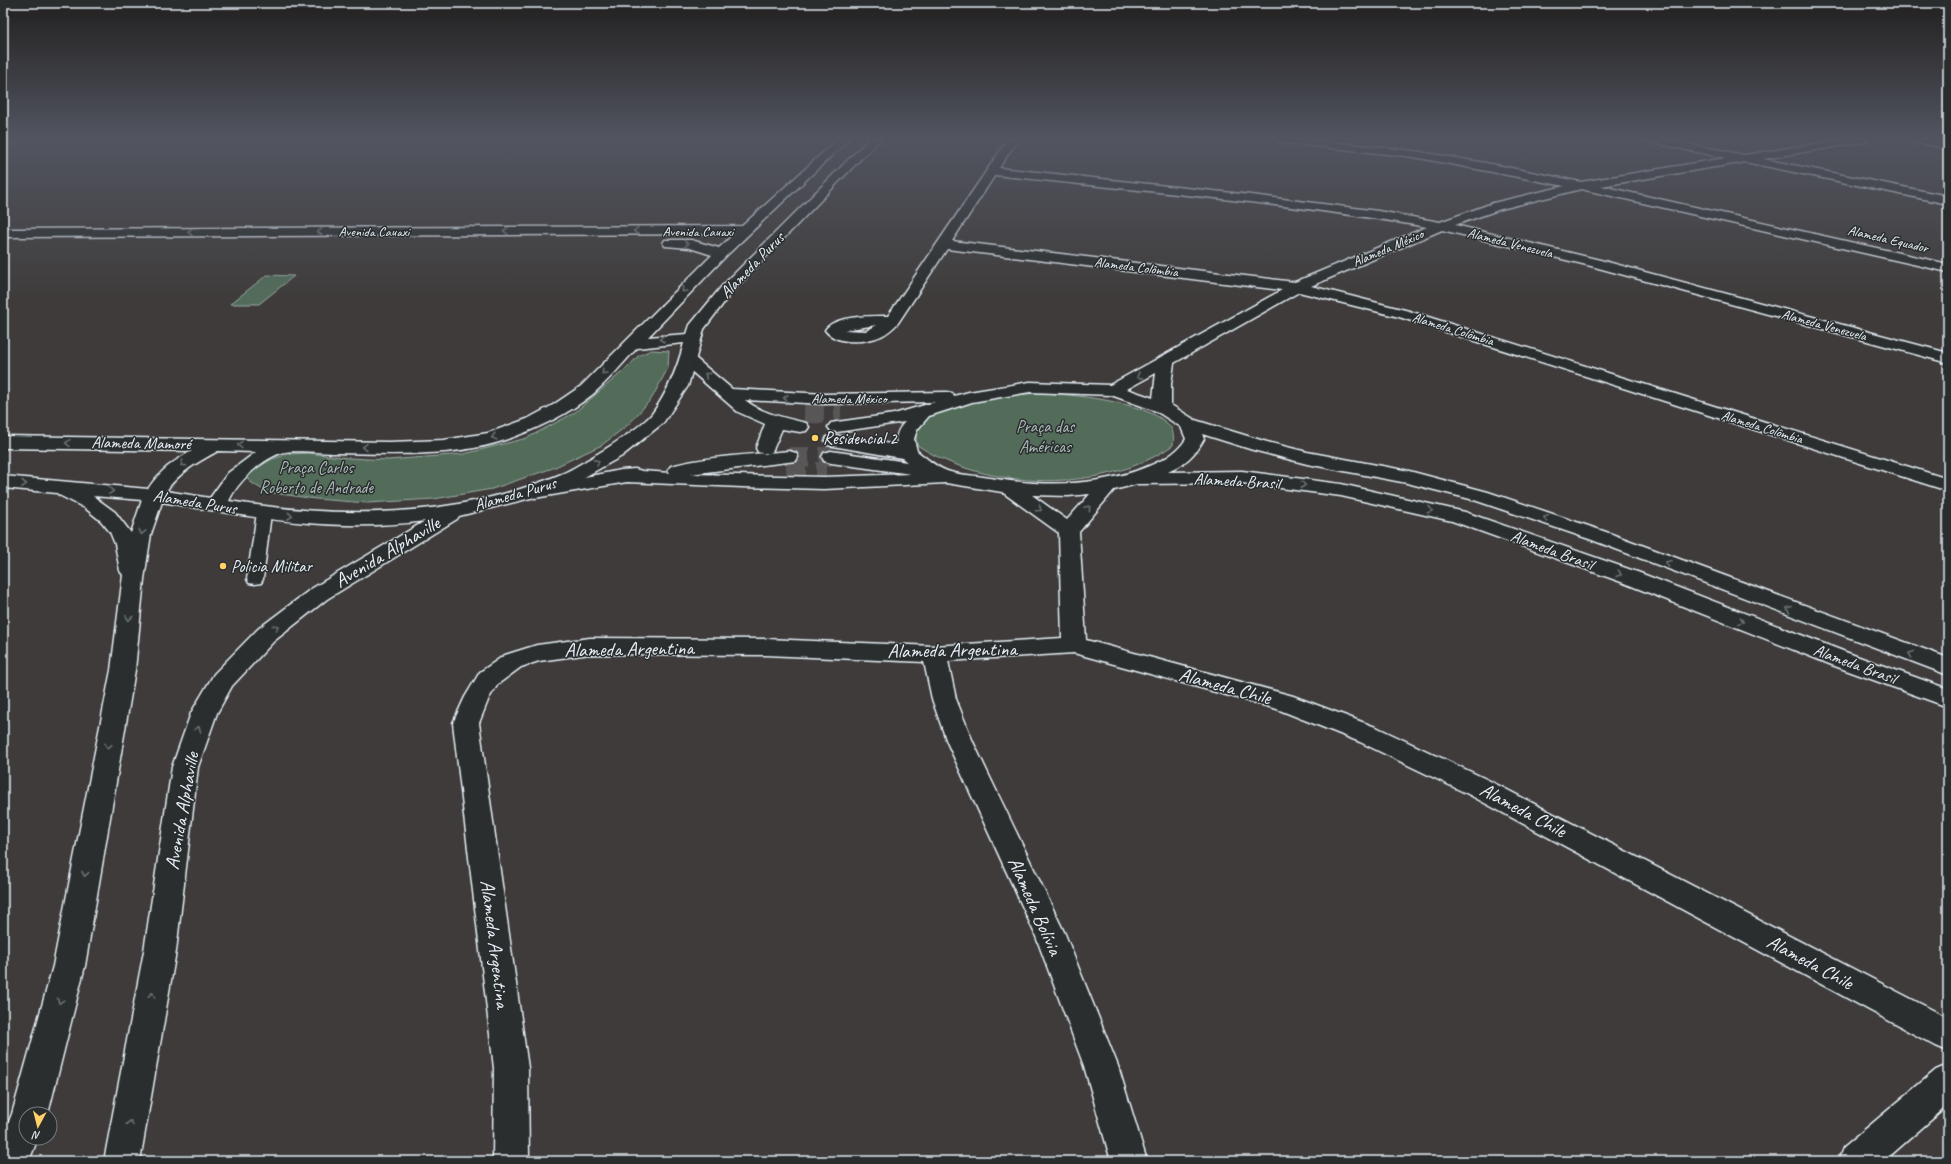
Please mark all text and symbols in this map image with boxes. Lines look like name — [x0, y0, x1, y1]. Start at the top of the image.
street label: Alameda Equador — [1846, 221, 1931, 257]
street label: Avenida Cauaxi — [339, 223, 412, 240]
street label: Avenida Cauaxi — [663, 223, 736, 240]
street label: Alameda Venezuela — [1466, 224, 1556, 262]
street label: Alameda México — [1350, 225, 1428, 271]
street label: Alameda Purus — [715, 226, 790, 303]
one-way arrow — [503, 227, 509, 235]
one-way arrow — [633, 227, 639, 235]
one-way arrow — [187, 228, 193, 236]
one-way arrow — [317, 228, 323, 236]
one-way arrow — [683, 239, 689, 248]
street label: Alameda Colômbia — [1093, 253, 1180, 281]
one-way arrow — [681, 285, 689, 293]
street label: Alameda Venezuela — [1780, 306, 1870, 345]
street label: Alameda Colômbia — [1410, 309, 1497, 350]
one-way arrow — [659, 335, 665, 344]
one-way arrow — [601, 367, 609, 375]
one-way arrow — [1136, 371, 1143, 378]
one-way arrow — [704, 373, 711, 380]
street label: Alameda México — [811, 390, 889, 407]
one-way arrow — [783, 393, 789, 402]
street label: Alameda Colômbia — [1719, 407, 1806, 448]
park label: Praça das Américas — [1016, 416, 1075, 457]
place label: Residencial 2 — [823, 428, 898, 449]
street label: Alameda Mamoré — [91, 432, 193, 454]
one-way arrow — [491, 432, 498, 441]
marker: Residencial 2 — [810, 433, 820, 443]
one-way arrow — [65, 439, 71, 447]
one-way arrow — [237, 441, 243, 449]
one-way arrow — [362, 443, 368, 451]
park label: Praça Carlos Roberto de Andrade — [259, 457, 375, 498]
one-way arrow — [180, 459, 187, 466]
one-way arrow — [593, 459, 600, 466]
street label: Alameda Brasil — [1193, 468, 1284, 494]
street label: Alameda Purus — [472, 472, 560, 516]
one-way arrow — [21, 479, 27, 488]
one-way arrow — [1299, 480, 1306, 489]
street label: Alameda Purus — [152, 485, 240, 519]
one-way arrow — [108, 486, 114, 495]
one-way arrow — [1035, 505, 1042, 512]
one-way arrow — [1083, 506, 1090, 513]
one-way arrow — [1427, 506, 1433, 514]
street label: Avenida Alphaville — [330, 510, 446, 593]
one-way arrow — [287, 511, 293, 520]
one-way arrow — [1542, 514, 1549, 523]
street label: Alameda Brasil — [1508, 525, 1599, 576]
one-way arrow — [138, 528, 146, 535]
place label: Policia Militar — [231, 556, 314, 577]
one-way arrow — [1664, 559, 1671, 567]
marker: Policia Militar — [218, 561, 228, 571]
one-way arrow — [1616, 569, 1623, 578]
one-way arrow — [1786, 605, 1793, 613]
one-way arrow — [124, 615, 133, 621]
one-way arrow — [1737, 616, 1744, 624]
one-way arrow — [271, 625, 278, 632]
street label: Alameda Argentina — [564, 635, 696, 663]
street label: Alameda Argentina — [887, 636, 1019, 664]
street label: Alameda Brasil — [1811, 639, 1902, 690]
one-way arrow — [1908, 650, 1915, 659]
street label: Alameda Chile — [1176, 662, 1275, 711]
one-way arrow — [193, 726, 202, 733]
one-way arrow — [105, 743, 113, 749]
street label: Avenida Alphaville — [159, 749, 205, 872]
street label: Alameda Chile — [1476, 777, 1572, 844]
street label: Alameda Bolívia — [1002, 853, 1069, 961]
one-way arrow — [81, 871, 90, 877]
street label: Alameda Argentina — [475, 878, 515, 1011]
street label: Alameda Chile — [1763, 929, 1859, 996]
one-way arrow — [147, 992, 156, 998]
one-way arrow — [56, 998, 65, 1005]
north arrow — [18, 1106, 58, 1146]
one-way arrow — [125, 1120, 133, 1126]
text: N — [30, 1128, 41, 1143]

